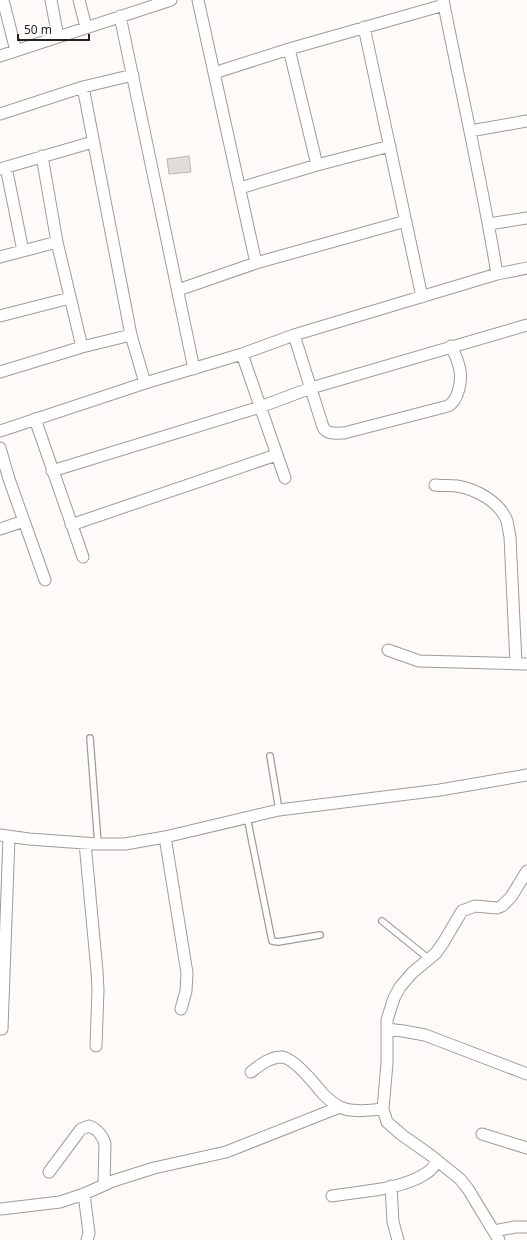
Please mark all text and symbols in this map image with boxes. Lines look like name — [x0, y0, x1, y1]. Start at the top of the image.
scale bar — [18, 16, 89, 42]
text: 50 m — [24, 21, 52, 38]

